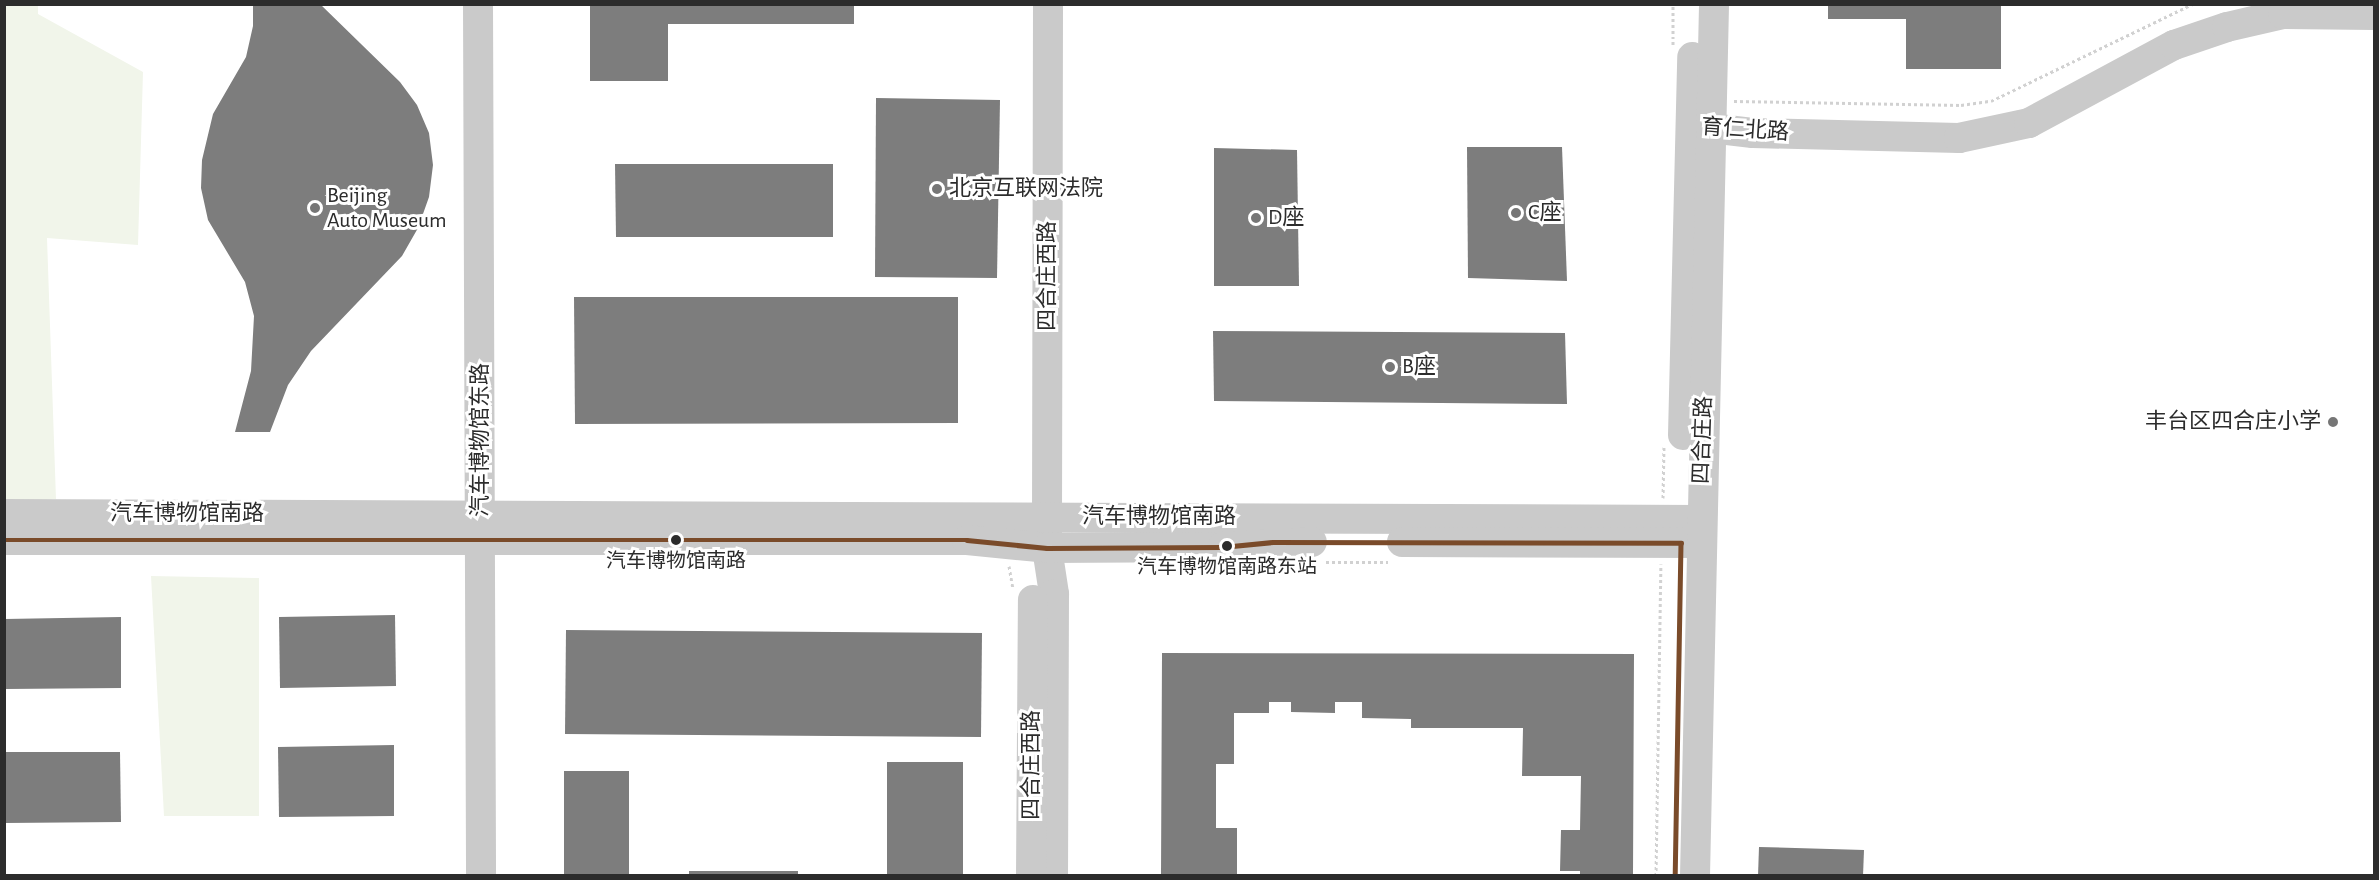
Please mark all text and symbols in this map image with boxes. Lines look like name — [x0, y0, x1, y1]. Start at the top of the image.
street label: 育仁北路 — [1700, 114, 1790, 146]
place label: 北京互联网法院 — [949, 176, 1103, 202]
place label: Beijing Auto Museum — [327, 182, 447, 234]
marker: 北京互联网法院 — [930, 182, 944, 196]
place label: C座 — [1528, 200, 1561, 226]
marker: Beijing Auto Museum — [308, 201, 322, 215]
place label: D座 — [1268, 205, 1304, 231]
marker: C座 — [1509, 206, 1523, 220]
marker: D座 — [1249, 211, 1263, 225]
street label: 四合庄西路 — [1035, 221, 1061, 331]
place label: B座 — [1402, 354, 1436, 380]
marker: B座 — [1383, 360, 1397, 374]
street label: 汽车博物馆东路 — [468, 363, 494, 517]
street label: 四合庄路 — [1688, 396, 1718, 484]
place label: 丰台区四合庄小学 — [2145, 409, 2321, 435]
marker: 丰台区四合庄小学 — [2326, 415, 2340, 429]
street label: 汽车博物馆南路 — [110, 501, 264, 527]
street label: 汽车博物馆南路 — [1082, 504, 1236, 530]
marker: 汽车博物馆南路 — [670, 534, 682, 546]
marker: 汽车博物馆南路东站 — [1221, 540, 1233, 552]
place label: 汽车博物馆南路 — [606, 549, 746, 573]
place label: 汽车博物馆南路东站 — [1137, 555, 1317, 579]
street label: 四合庄西路 — [1019, 710, 1045, 820]

